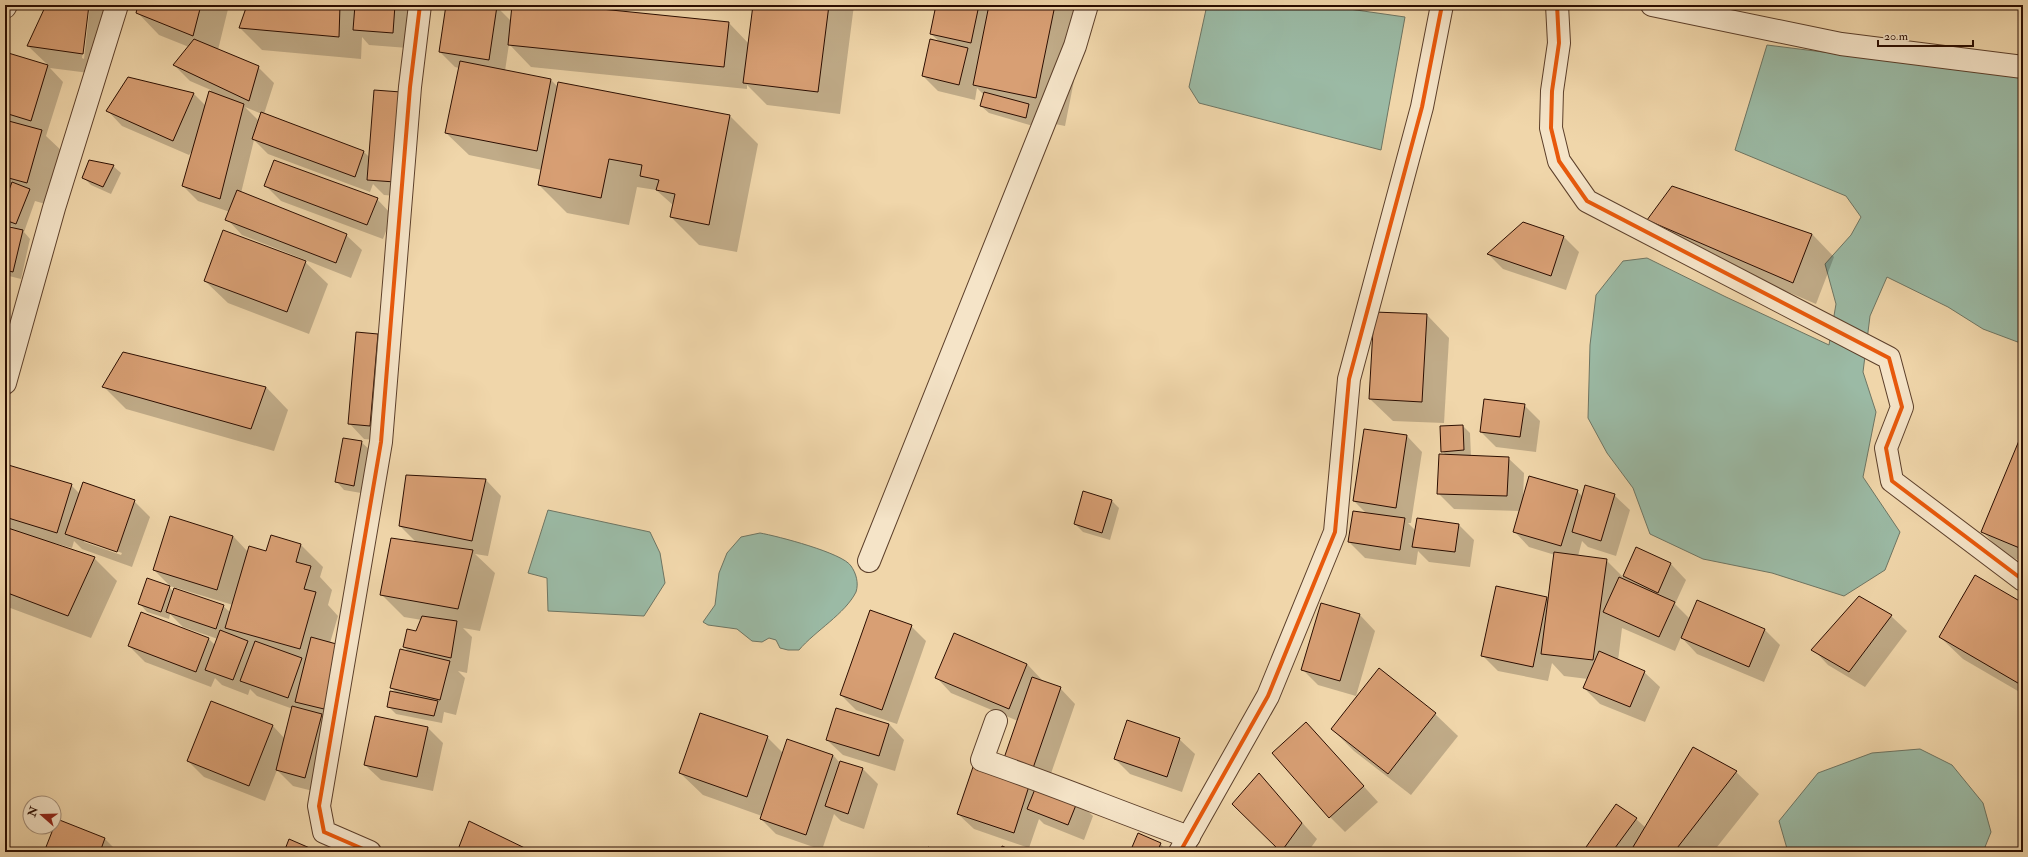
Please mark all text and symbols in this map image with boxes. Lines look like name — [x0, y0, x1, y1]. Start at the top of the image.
scale bar — [1878, 22, 1973, 48]
text: 20 m — [1884, 29, 1909, 44]
north arrow — [22, 795, 62, 835]
text: N — [25, 804, 41, 820]

